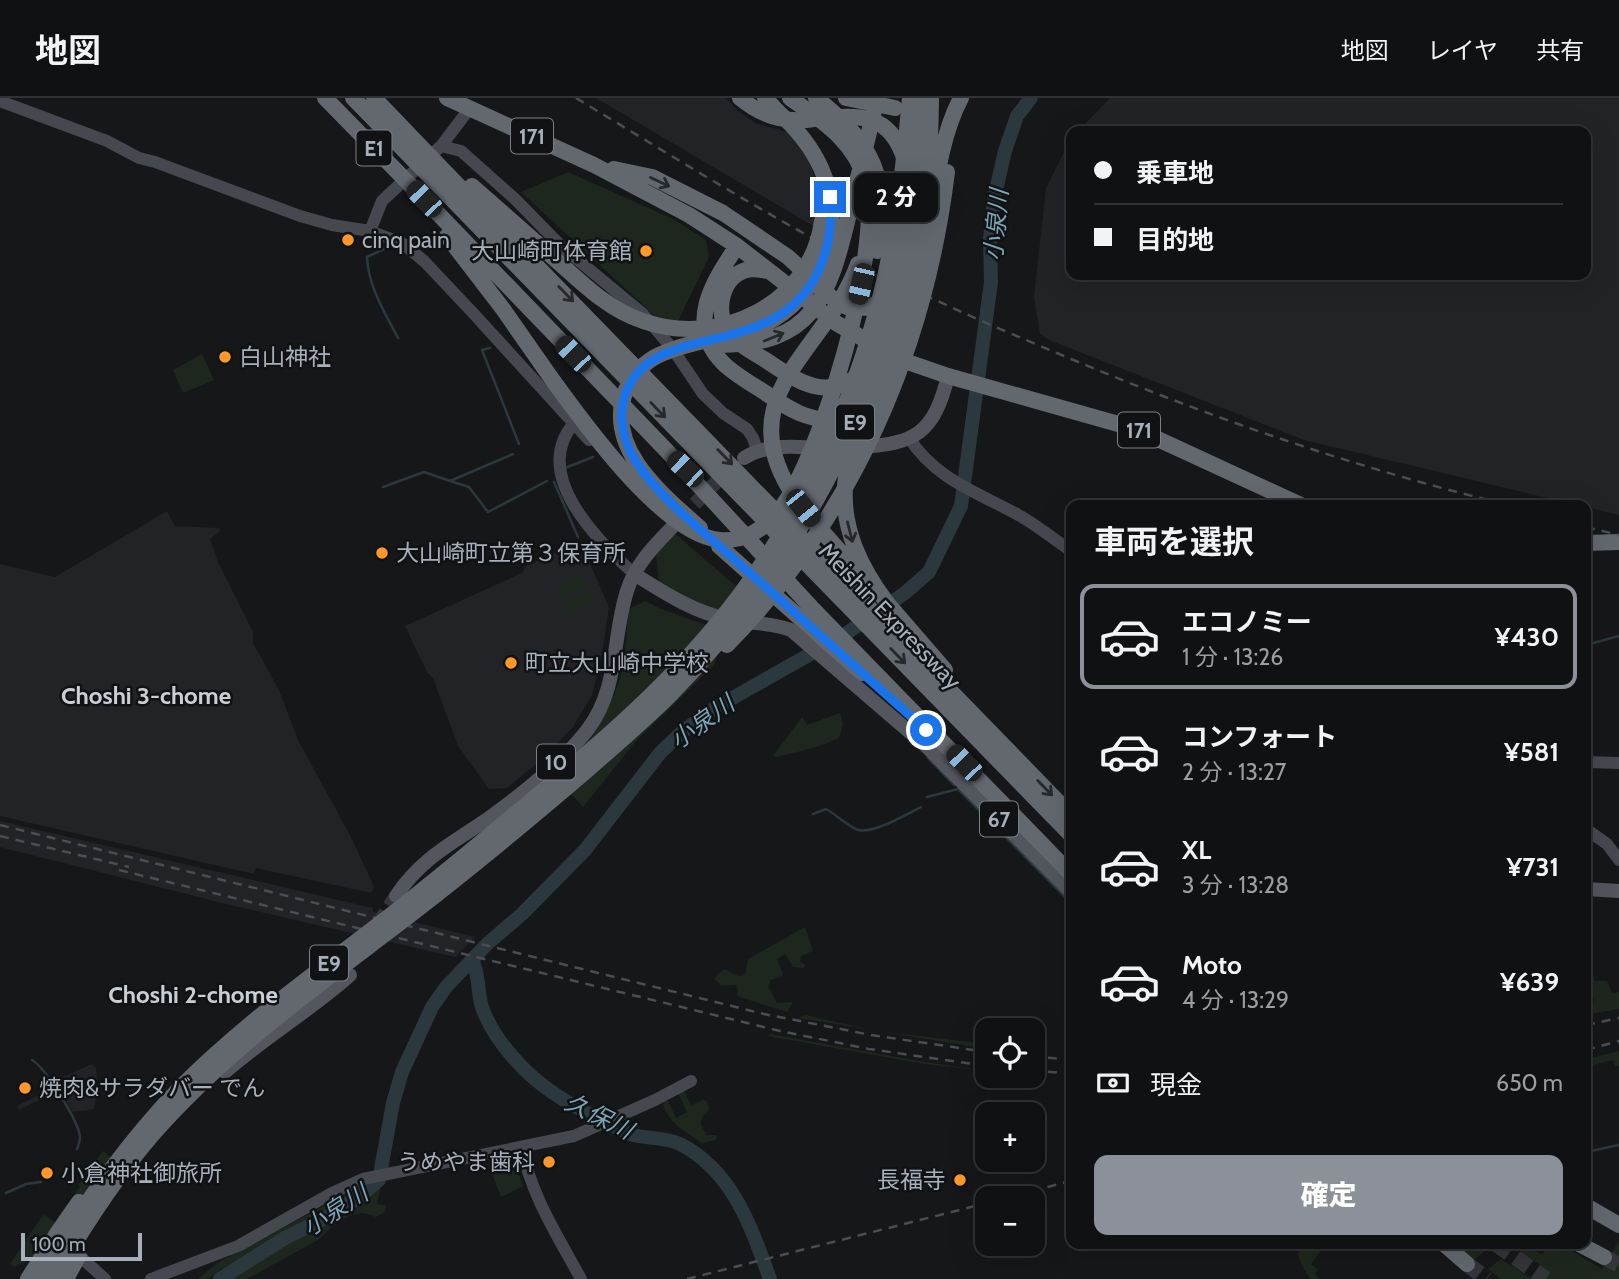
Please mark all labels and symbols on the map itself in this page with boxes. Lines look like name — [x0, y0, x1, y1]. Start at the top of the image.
road number: 171 — [511, 118, 553, 154]
road number: E1 — [356, 130, 392, 166]
callout: 2 分 — [854, 172, 938, 222]
one-way arrow — [649, 175, 670, 189]
car — [402, 177, 447, 221]
route end — [814, 181, 846, 213]
water label: 小泉川 — [978, 185, 1014, 262]
place label: cinq pain — [362, 226, 450, 254]
marker: cinq pain — [340, 232, 356, 248]
place label: 大山崎町体育館 — [471, 237, 632, 265]
marker: 大山崎町体育館 — [638, 243, 654, 259]
car — [847, 261, 876, 307]
one-way arrow — [557, 286, 574, 303]
one-way arrow — [763, 330, 784, 343]
car — [551, 332, 596, 376]
place label: 白山神社 — [239, 343, 331, 371]
marker: 白山神社 — [217, 349, 233, 365]
one-way arrow — [649, 401, 666, 418]
road number: E9 — [836, 404, 874, 440]
road number: 171 — [1118, 412, 1160, 448]
car — [663, 447, 708, 491]
one-way arrow — [716, 448, 733, 465]
car — [782, 485, 825, 531]
one-way arrow — [844, 520, 857, 543]
street label: Meishin Expressway — [813, 537, 967, 695]
place label: 大山崎町立第３保育所 — [396, 539, 626, 567]
marker: 大山崎町立第３保育所 — [374, 545, 390, 561]
one-way arrow — [889, 647, 906, 664]
place label: 町立大山崎中学校 — [525, 649, 709, 677]
marker: 町立大山崎中学校 — [503, 655, 519, 671]
district label: Choshi 3-chome — [61, 681, 231, 710]
water label: 小泉川 — [664, 687, 742, 755]
route start — [910, 714, 942, 746]
car — [942, 741, 987, 785]
road number: 10 — [537, 744, 575, 780]
one-way arrow — [1036, 779, 1053, 796]
road number: 67 — [980, 802, 1018, 836]
road number: E9 — [310, 946, 348, 980]
district label: Choshi 2-chome — [108, 980, 278, 1009]
place label: 焼肉&サラダバー でん — [39, 1074, 265, 1102]
marker: 焼肉&サラダバー でん — [17, 1080, 33, 1096]
water label: 久保川 — [560, 1087, 640, 1146]
place label: うめやま歯科 — [397, 1148, 535, 1176]
marker: うめやま歯科 — [541, 1154, 557, 1170]
place label: 小倉神社御旅所 — [61, 1159, 222, 1187]
marker: 小倉神社御旅所 — [39, 1165, 55, 1181]
place label: 長福寺 — [877, 1166, 946, 1194]
marker: 長福寺 — [952, 1172, 968, 1188]
water label: 小泉川 — [297, 1177, 376, 1242]
scale bar — [21, 1230, 142, 1262]

